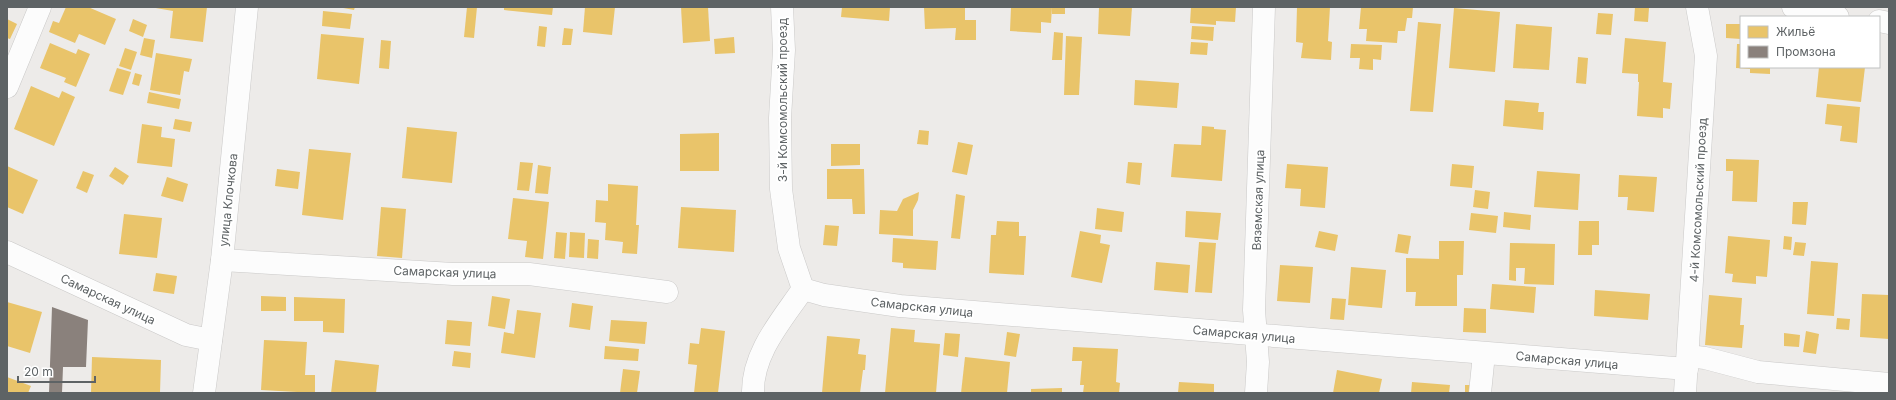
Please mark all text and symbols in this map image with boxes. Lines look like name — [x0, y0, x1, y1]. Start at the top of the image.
legend — [1740, 16, 1880, 68]
street label: 3-й Комсомольский проезд — [775, 17, 790, 182]
text: Жильё — [1776, 24, 1815, 39]
text: Промзона — [1776, 44, 1836, 59]
street label: 4-й Комсомольский проезд — [1686, 117, 1710, 283]
street label: Вяземская улица — [1249, 149, 1267, 251]
street label: улица Клочкова — [216, 153, 240, 247]
street label: Самарская улица — [393, 263, 497, 281]
street label: Самарская улица — [58, 270, 158, 328]
street label: Самарская улица — [870, 294, 974, 320]
street label: Самарская улица — [1192, 322, 1296, 346]
street label: Самарская улица — [1515, 348, 1619, 372]
scale bar — [18, 358, 95, 384]
text: 20 m — [24, 364, 53, 379]

